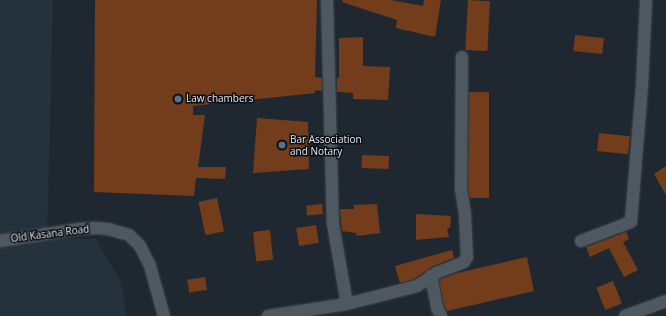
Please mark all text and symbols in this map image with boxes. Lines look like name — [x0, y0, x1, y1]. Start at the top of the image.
place label: Law chambers — [186, 93, 253, 105]
marker: Law chambers — [173, 94, 183, 104]
place label: Bar Association and Notary — [290, 133, 362, 156]
marker: Bar Association and Notary — [277, 140, 287, 150]
street label: Old Kasana Road — [10, 223, 90, 245]

